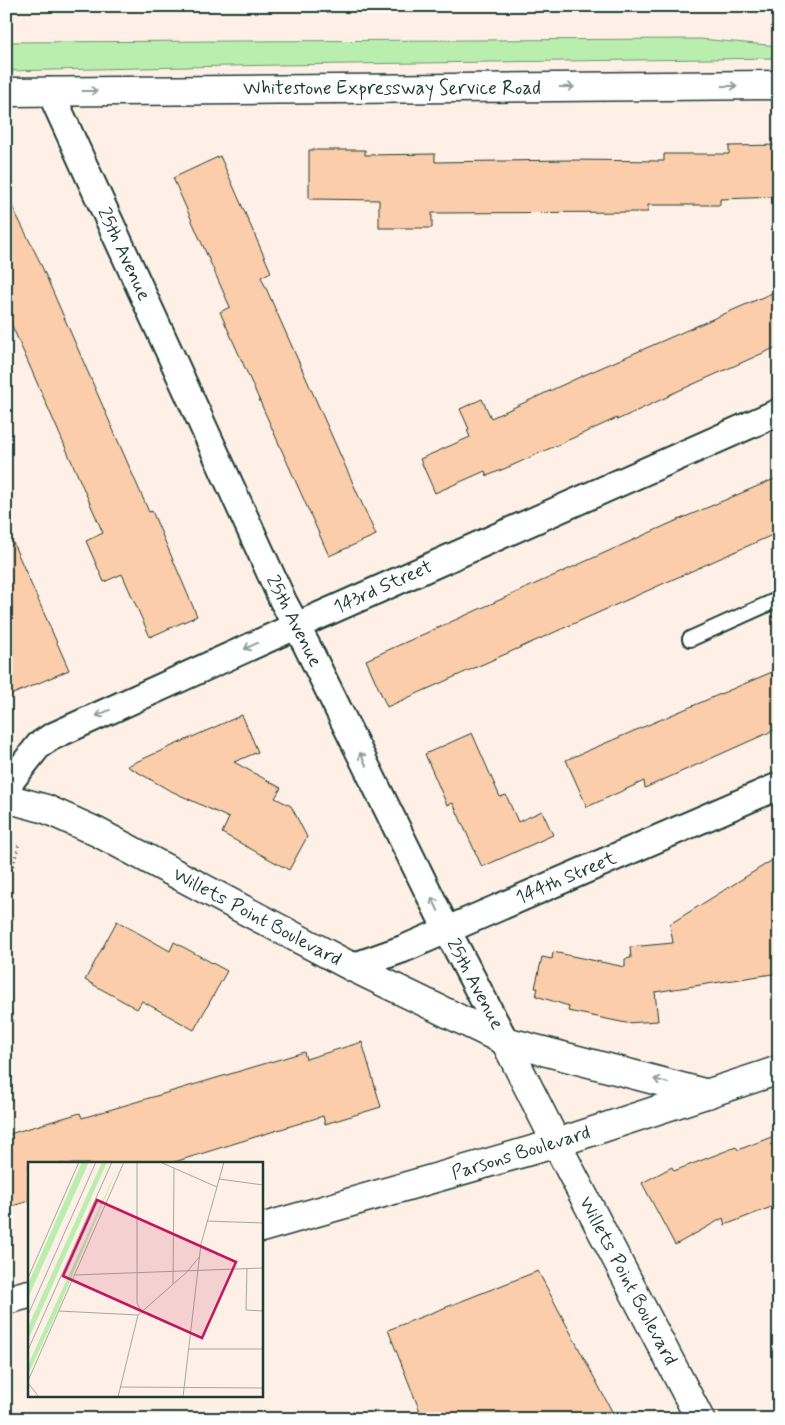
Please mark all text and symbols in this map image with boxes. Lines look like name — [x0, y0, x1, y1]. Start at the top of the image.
street label: Whitestone Expressway Service Road — [243, 76, 541, 102]
one-way arrow — [722, 81, 738, 90]
one-way arrow — [559, 82, 575, 92]
one-way arrow — [82, 86, 98, 96]
street label: 25th Avenue — [92, 203, 156, 305]
street label: 143rd Street — [330, 554, 436, 620]
street label: 25th Avenue — [260, 571, 328, 671]
one-way arrow — [244, 641, 259, 651]
one-way arrow — [96, 709, 111, 719]
one-way arrow — [358, 751, 368, 766]
street label: 144th Street — [512, 846, 620, 910]
street label: Willets Point Boulevard — [168, 862, 346, 972]
one-way arrow — [430, 897, 440, 912]
street label: 25th Avenue — [440, 934, 510, 1034]
one-way arrow — [653, 1076, 669, 1085]
street label: Parsons Boulevard — [449, 1120, 593, 1186]
inset map — [28, 1162, 262, 1398]
street label: Willets Point Boulevard — [573, 1192, 683, 1370]

